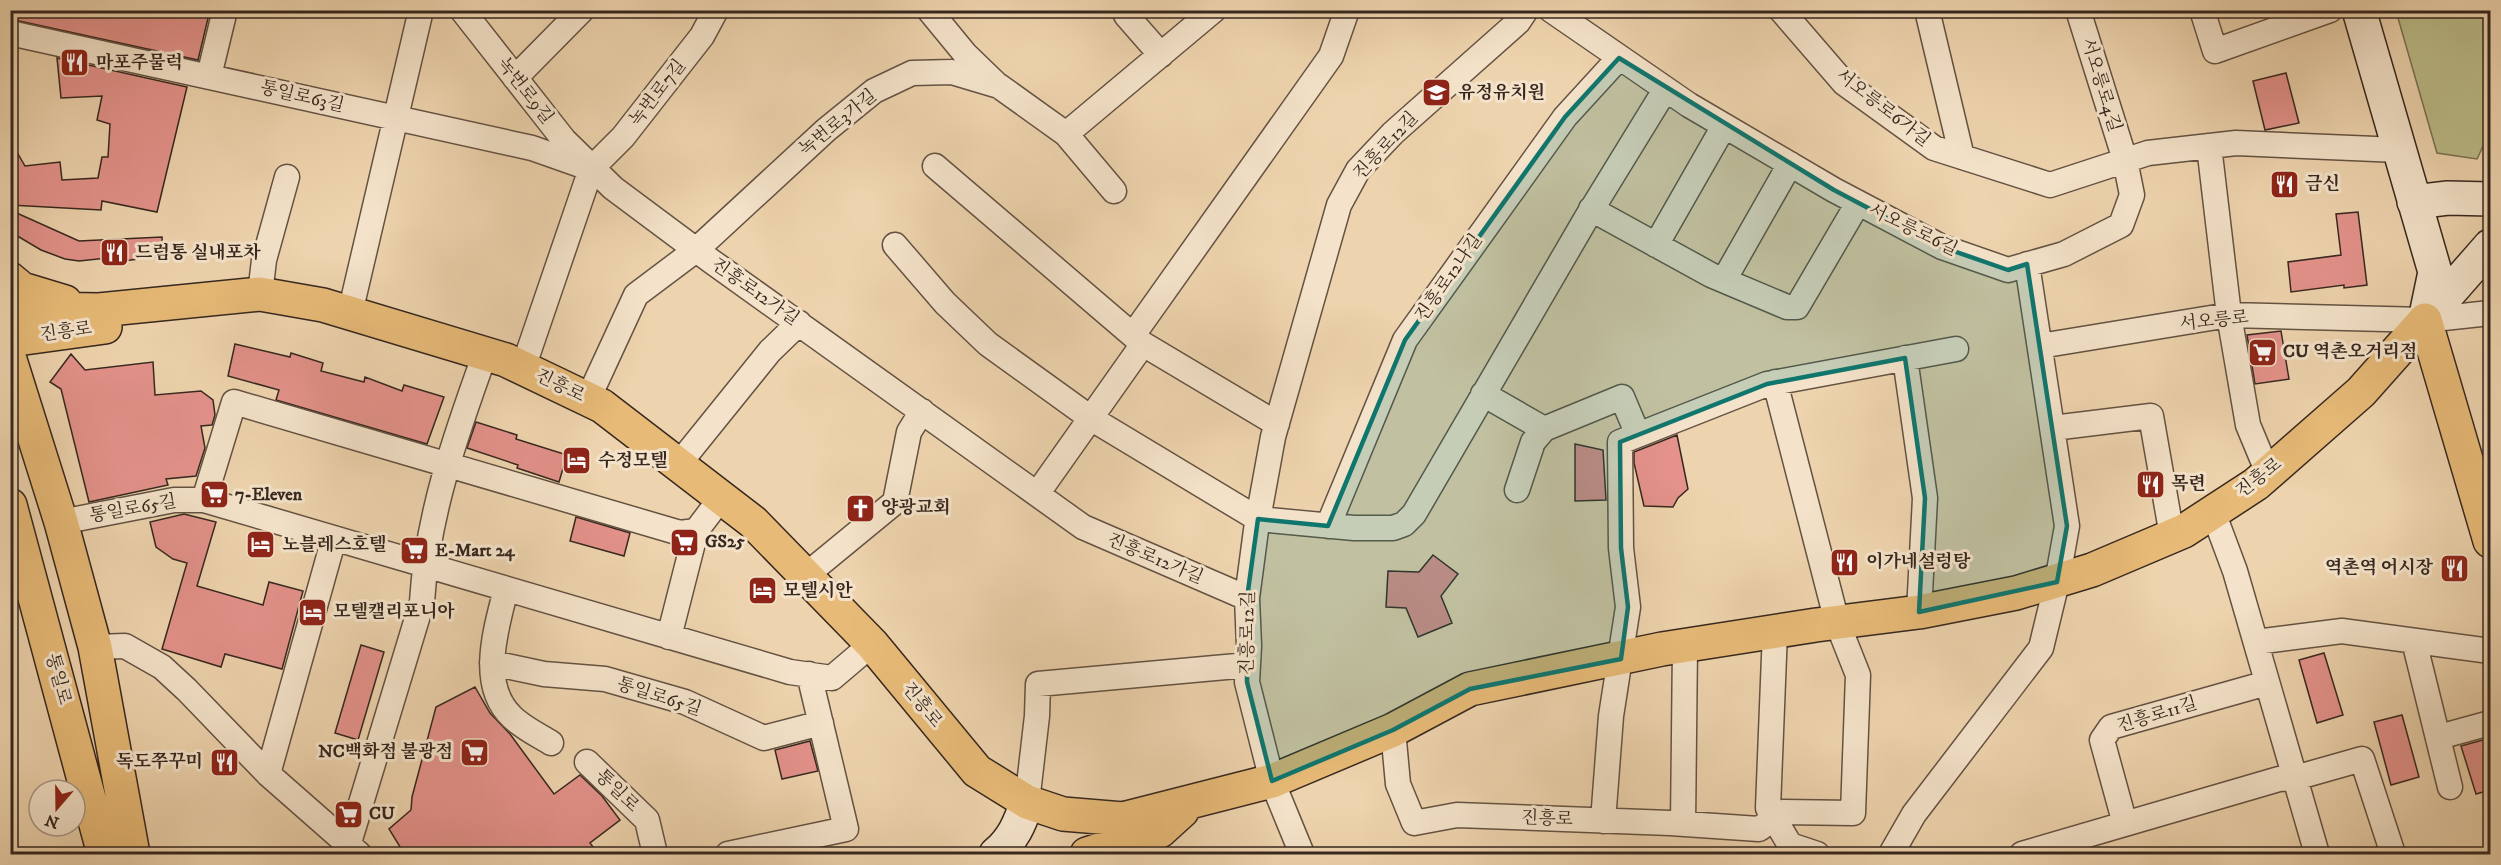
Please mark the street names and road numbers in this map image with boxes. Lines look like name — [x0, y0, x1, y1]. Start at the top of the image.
street label: 서오릉로4길 — [2076, 35, 2126, 135]
street label: 녹번로9길 — [492, 53, 558, 129]
street label: 녹번로7길 — [625, 55, 691, 131]
street label: 서오릉로6가길 — [1831, 64, 1935, 152]
street label: 통일로63길 — [258, 77, 346, 117]
street label: 녹번로3가길 — [795, 85, 881, 161]
street label: 진흥로12길 — [1349, 107, 1423, 185]
street label: 서오릉로6길 — [1865, 199, 1961, 261]
street label: 진흥로12나길 — [1411, 230, 1487, 326]
street label: 진흥로12가길 — [707, 254, 803, 330]
street label: 서오릉로 — [2178, 306, 2250, 336]
street label: 진흥로 — [39, 317, 93, 347]
street label: 진흥로 — [532, 365, 588, 407]
street label: 진흥로 — [2232, 453, 2286, 503]
street label: 통일로65길 — [88, 491, 178, 527]
street label: 진흥로12가길 — [1104, 529, 1206, 589]
street label: 진흥로12길 — [1236, 590, 1260, 676]
street label: 통일로 — [41, 651, 75, 707]
street label: 통일로65길 — [614, 673, 704, 721]
street label: 진흥로 — [897, 678, 947, 732]
street label: 진흥로11길 — [2114, 692, 2200, 738]
street label: 통일로 — [591, 765, 643, 817]
street label: 진흥로 — [1521, 807, 1573, 831]

